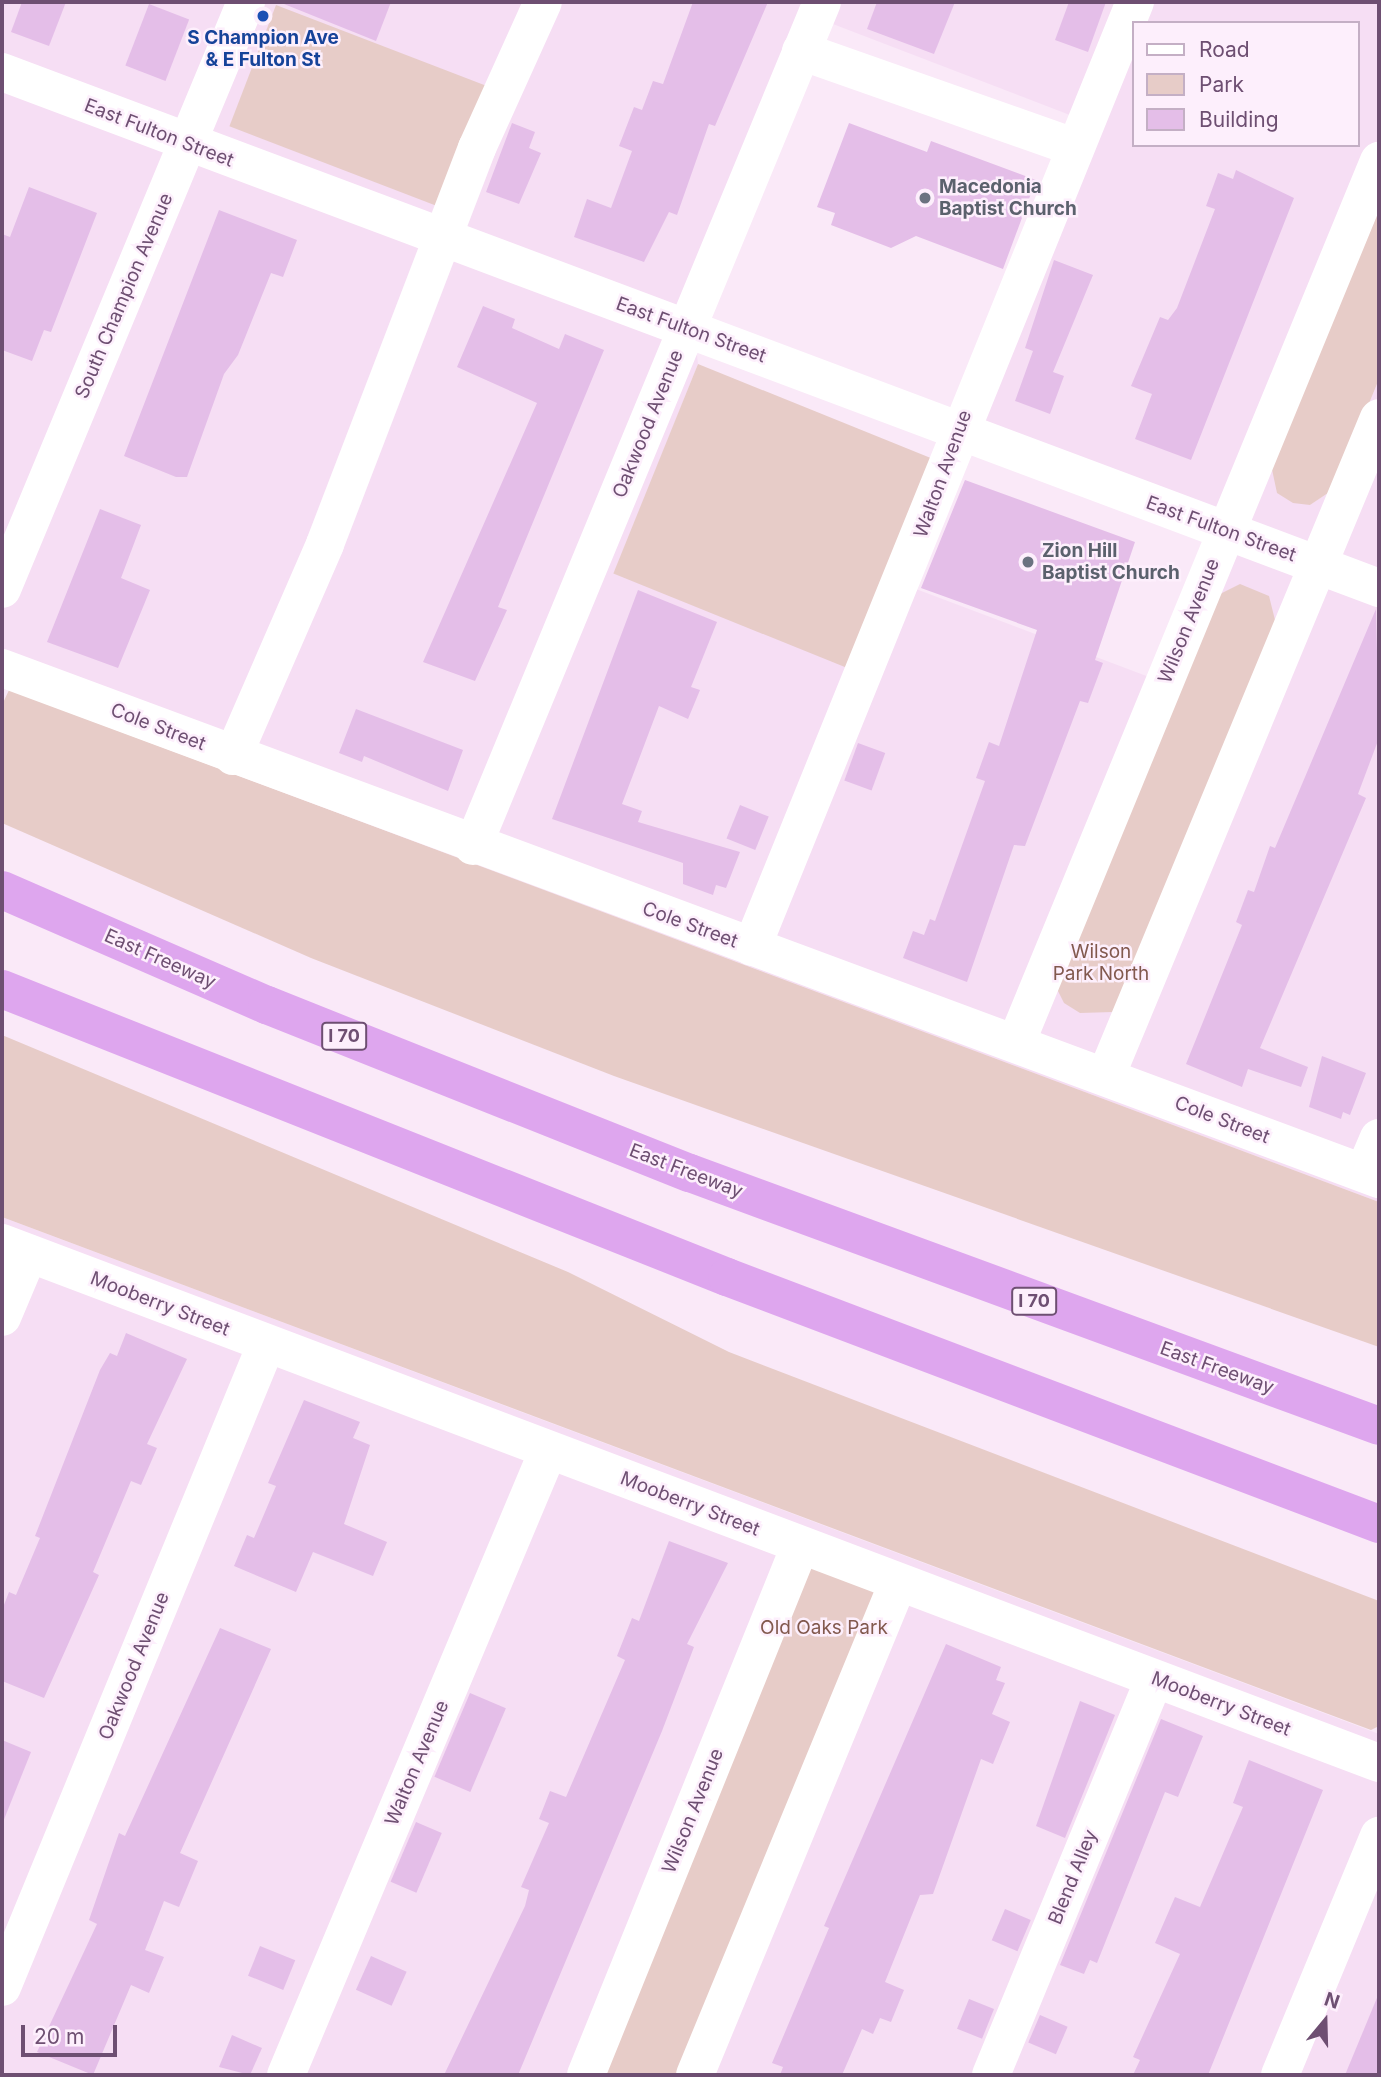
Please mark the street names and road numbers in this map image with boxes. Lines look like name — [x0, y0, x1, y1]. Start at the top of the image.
street label: East Fulton Street — [81, 94, 237, 172]
street label: South Champion Avenue — [70, 190, 178, 402]
street label: East Fulton Street — [613, 292, 769, 368]
street label: Oakwood Avenue — [608, 347, 688, 501]
street label: Walton Avenue — [909, 407, 977, 541]
street label: East Fulton Street — [1143, 491, 1299, 567]
street label: Wilson Avenue — [1154, 555, 1224, 687]
street label: Cole Street — [107, 698, 209, 756]
street label: Cole Street — [639, 897, 741, 953]
street label: East Freeway — [101, 924, 219, 994]
road number: I 70 — [320, 1021, 368, 1050]
street label: Cole Street — [1171, 1091, 1273, 1149]
street label: East Freeway — [626, 1139, 746, 1203]
street label: Mooberry Street — [87, 1267, 233, 1341]
road number: I 70 — [1010, 1286, 1058, 1316]
street label: East Freeway — [1157, 1337, 1277, 1399]
street label: Mooberry Street — [617, 1467, 763, 1541]
street label: Oakwood Avenue — [94, 1589, 174, 1743]
street label: Mooberry Street — [1148, 1667, 1294, 1741]
street label: Walton Avenue — [380, 1697, 454, 1829]
street label: Wilson Avenue — [658, 1745, 728, 1877]
street label: Blend Alley — [1044, 1826, 1102, 1928]

